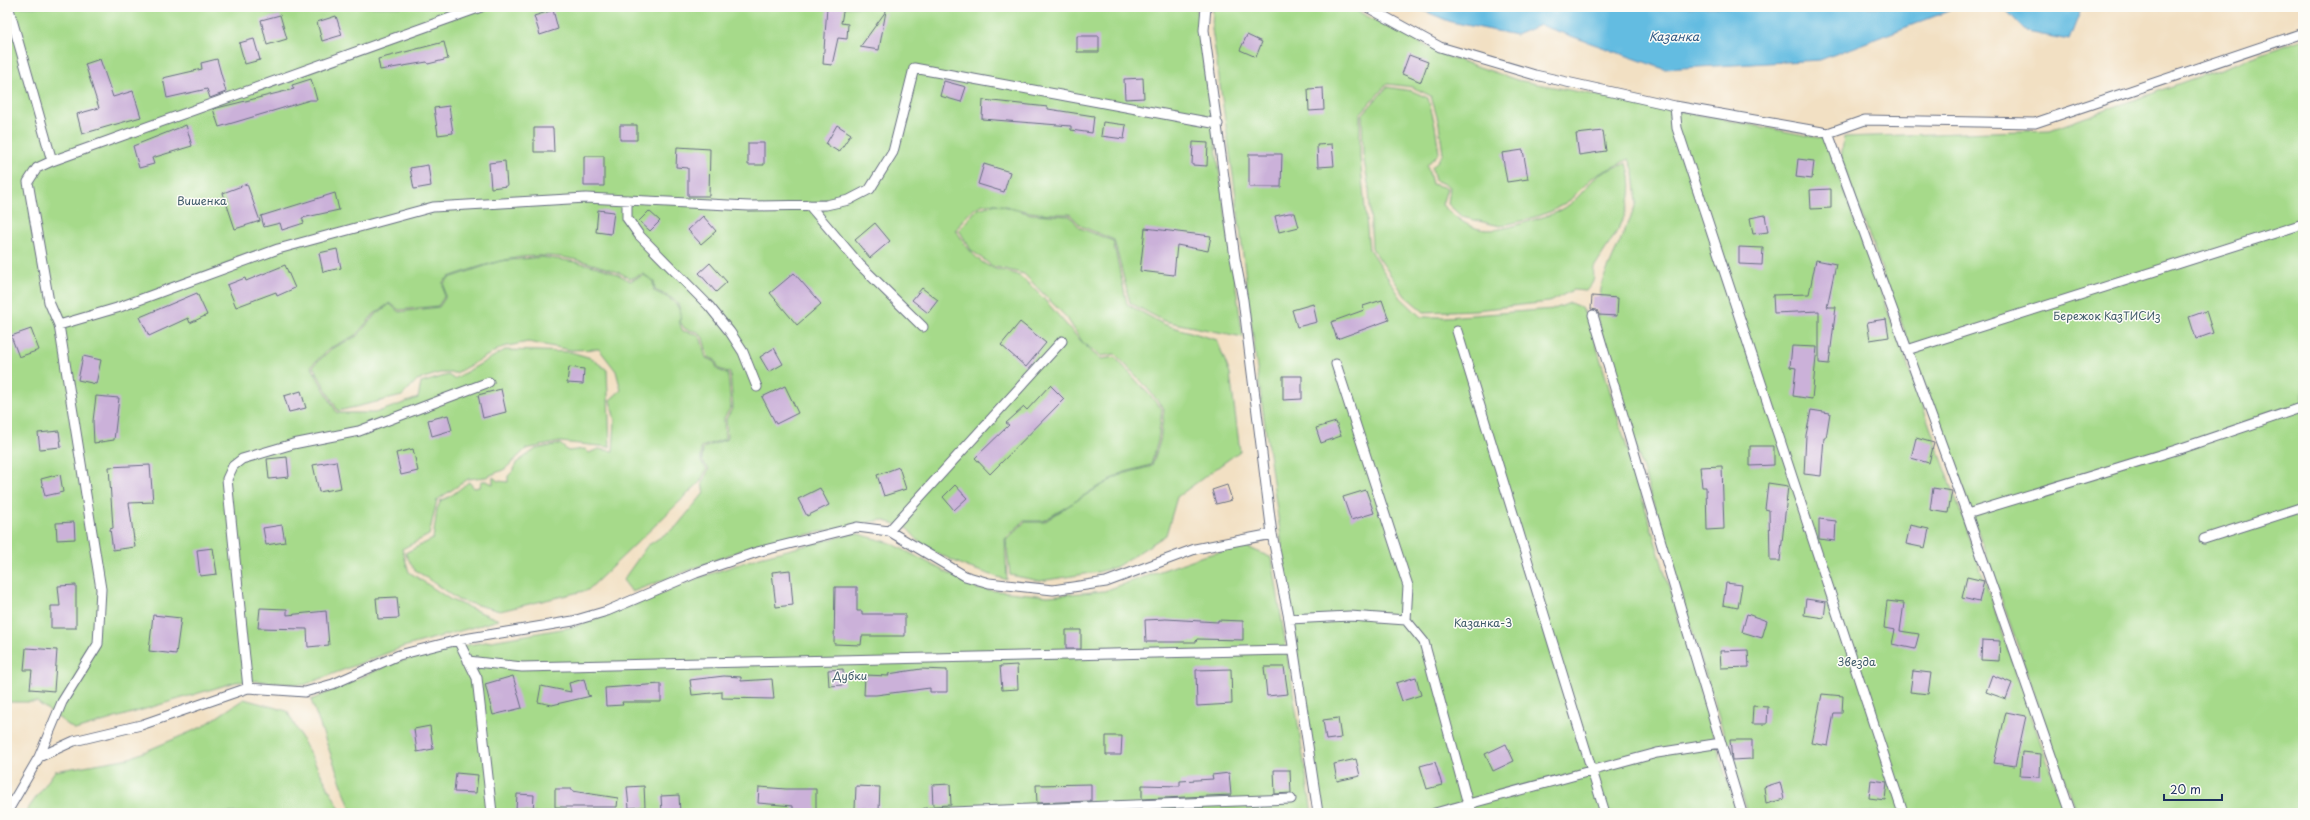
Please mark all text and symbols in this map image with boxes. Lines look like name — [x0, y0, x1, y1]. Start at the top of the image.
water label: Казанка — [1649, 27, 1700, 45]
park label: Вишенка — [177, 192, 227, 209]
park label: Бережок КазТИСИз — [2053, 307, 2161, 324]
park label: Казанка-3 — [1454, 614, 1512, 631]
park label: Звезда — [1838, 653, 1876, 670]
park label: Дубки — [832, 667, 867, 684]
scale bar — [2164, 776, 2222, 802]
text: 20 m — [2170, 780, 2201, 798]

